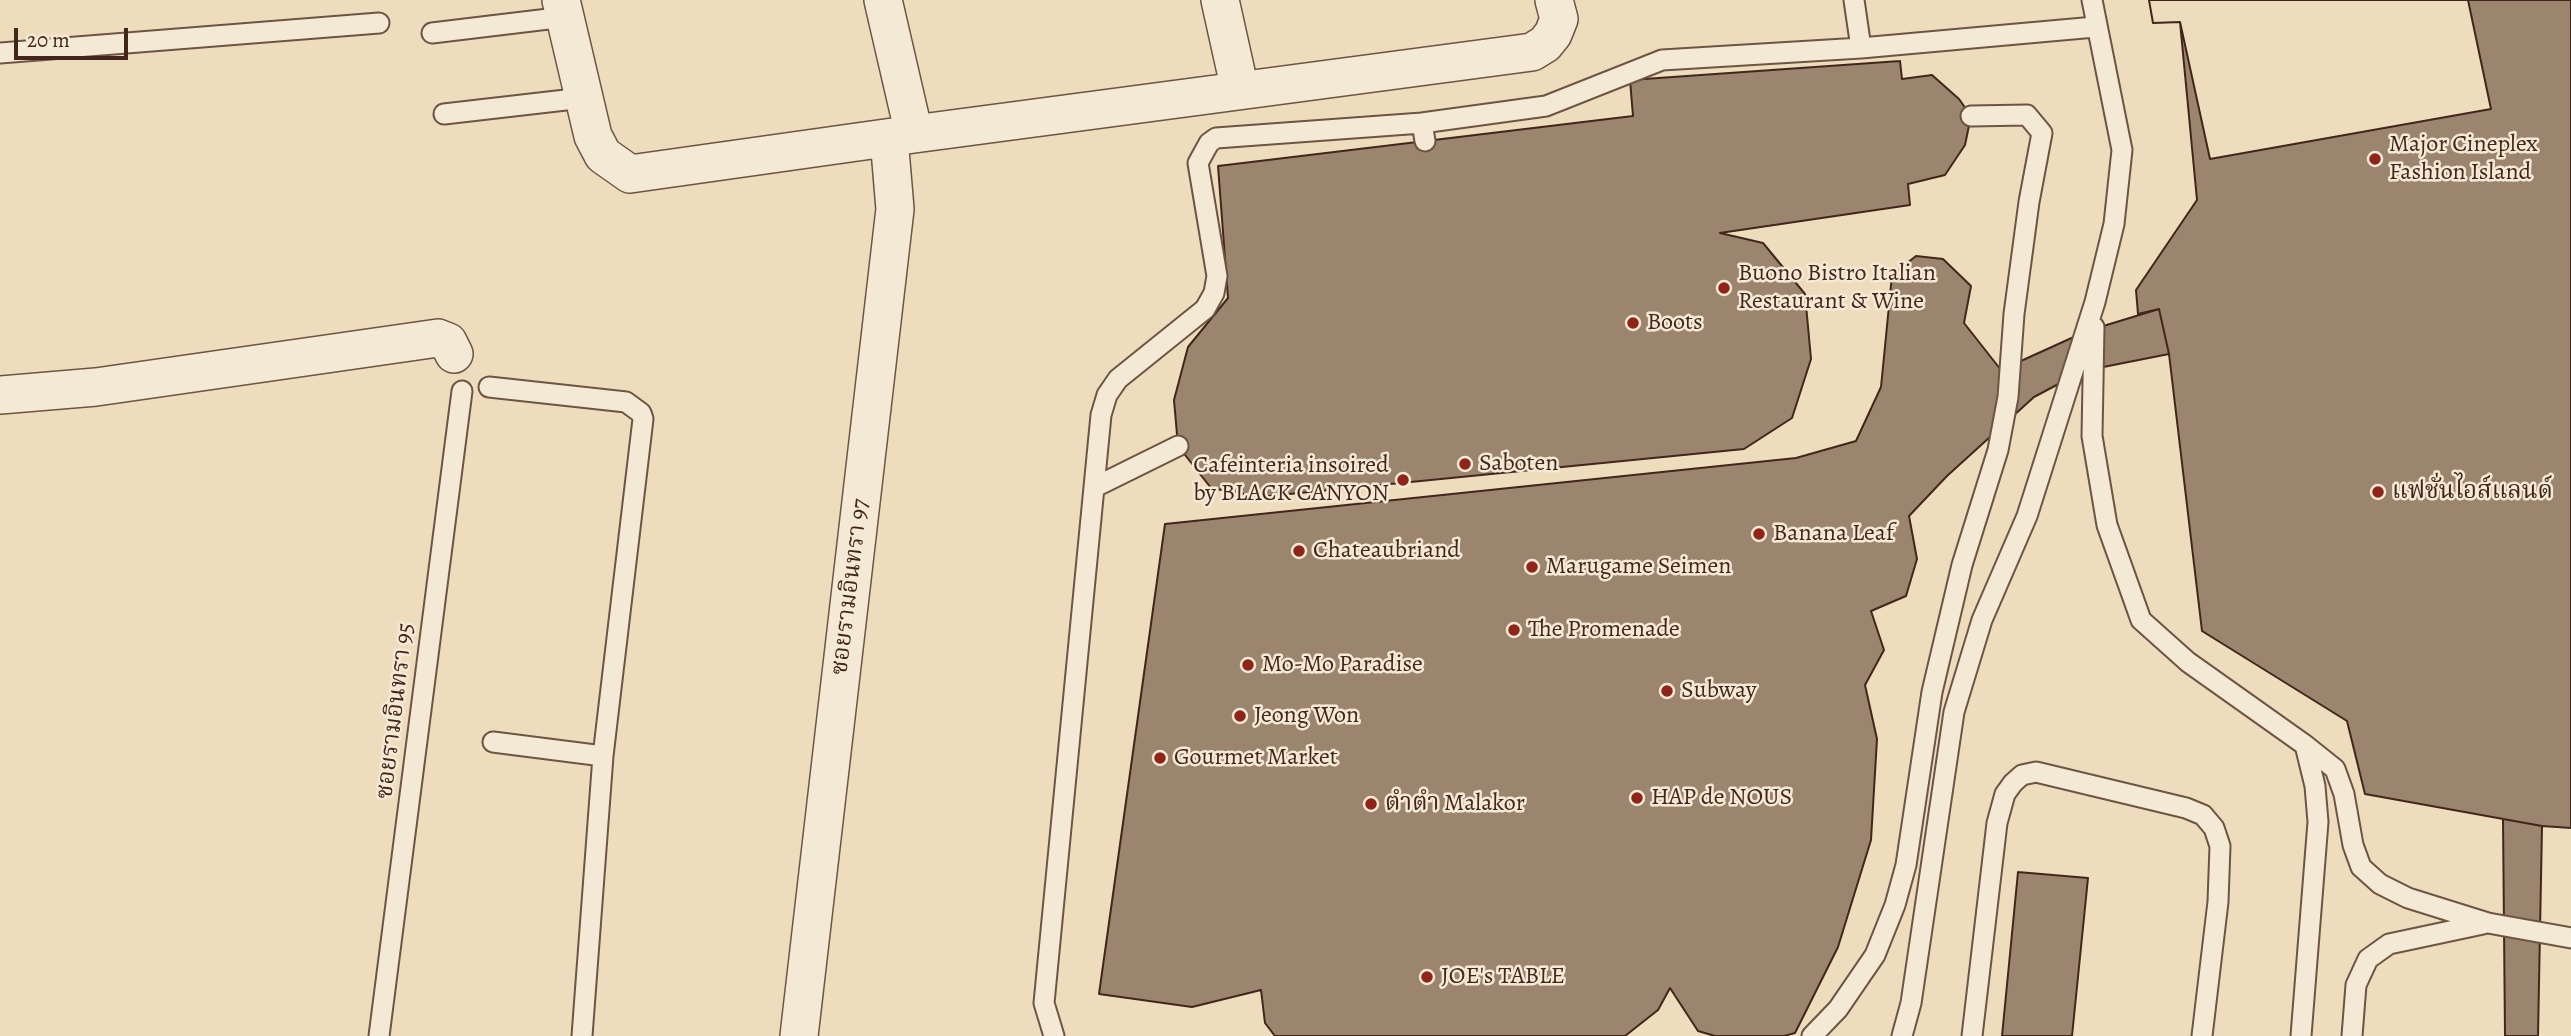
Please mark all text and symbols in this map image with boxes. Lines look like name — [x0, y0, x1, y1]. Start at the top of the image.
scale bar — [18, 14, 131, 58]
text: 20 m — [27, 26, 70, 54]
place label: Major Cineplex Fashion Island — [2389, 131, 2538, 187]
marker: Major Cineplex Fashion Island — [2367, 151, 2383, 167]
place label: Buono Bistro Italian Restaurant & Wine — [1738, 260, 1936, 316]
marker: Buono Bistro Italian Restaurant & Wine — [1716, 280, 1732, 296]
place label: Boots — [1647, 309, 1703, 337]
marker: Boots — [1625, 315, 1641, 331]
place label: Saboten — [1479, 450, 1558, 478]
place label: Cafeinteria insoired by BLACK CANYON — [1193, 452, 1389, 508]
marker: Saboten — [1457, 456, 1473, 472]
marker: Cafeinteria insoired by BLACK CANYON — [1395, 472, 1411, 488]
place label: แฟชั่นไอส์แลนด์ — [2392, 478, 2553, 506]
marker: แฟชั่นไอส์แลนด์ — [2370, 484, 2386, 500]
street label: ซอยรามอินทรา 97 — [826, 497, 876, 677]
place label: Banana Leaf — [1773, 520, 1894, 548]
marker: Banana Leaf — [1751, 526, 1767, 542]
place label: Chateaubriand — [1313, 537, 1460, 565]
marker: Chateaubriand — [1291, 543, 1307, 559]
place label: Marugame Seimen — [1546, 553, 1731, 581]
marker: Marugame Seimen — [1524, 559, 1540, 575]
place label: The Promenade — [1528, 616, 1680, 644]
street label: ซอยรามอินทรา 95 — [371, 621, 421, 801]
marker: The Promenade — [1506, 622, 1522, 638]
place label: Mo-Mo Paradise — [1262, 651, 1423, 679]
marker: Mo-Mo Paradise — [1240, 657, 1256, 673]
place label: Subway — [1681, 677, 1756, 705]
marker: Subway — [1659, 683, 1675, 699]
place label: Jeong Won — [1254, 702, 1359, 730]
marker: Jeong Won — [1232, 708, 1248, 724]
place label: Gourmet Market — [1174, 744, 1338, 772]
marker: Gourmet Market — [1152, 750, 1168, 766]
place label: HAP de NOUS — [1651, 784, 1792, 812]
place label: ตำตำ Malakor — [1385, 790, 1525, 818]
marker: HAP de NOUS — [1629, 790, 1645, 806]
marker: ตำตำ Malakor — [1363, 796, 1379, 812]
place label: JOE's TABLE — [1441, 963, 1565, 991]
marker: JOE's TABLE — [1419, 969, 1435, 985]

